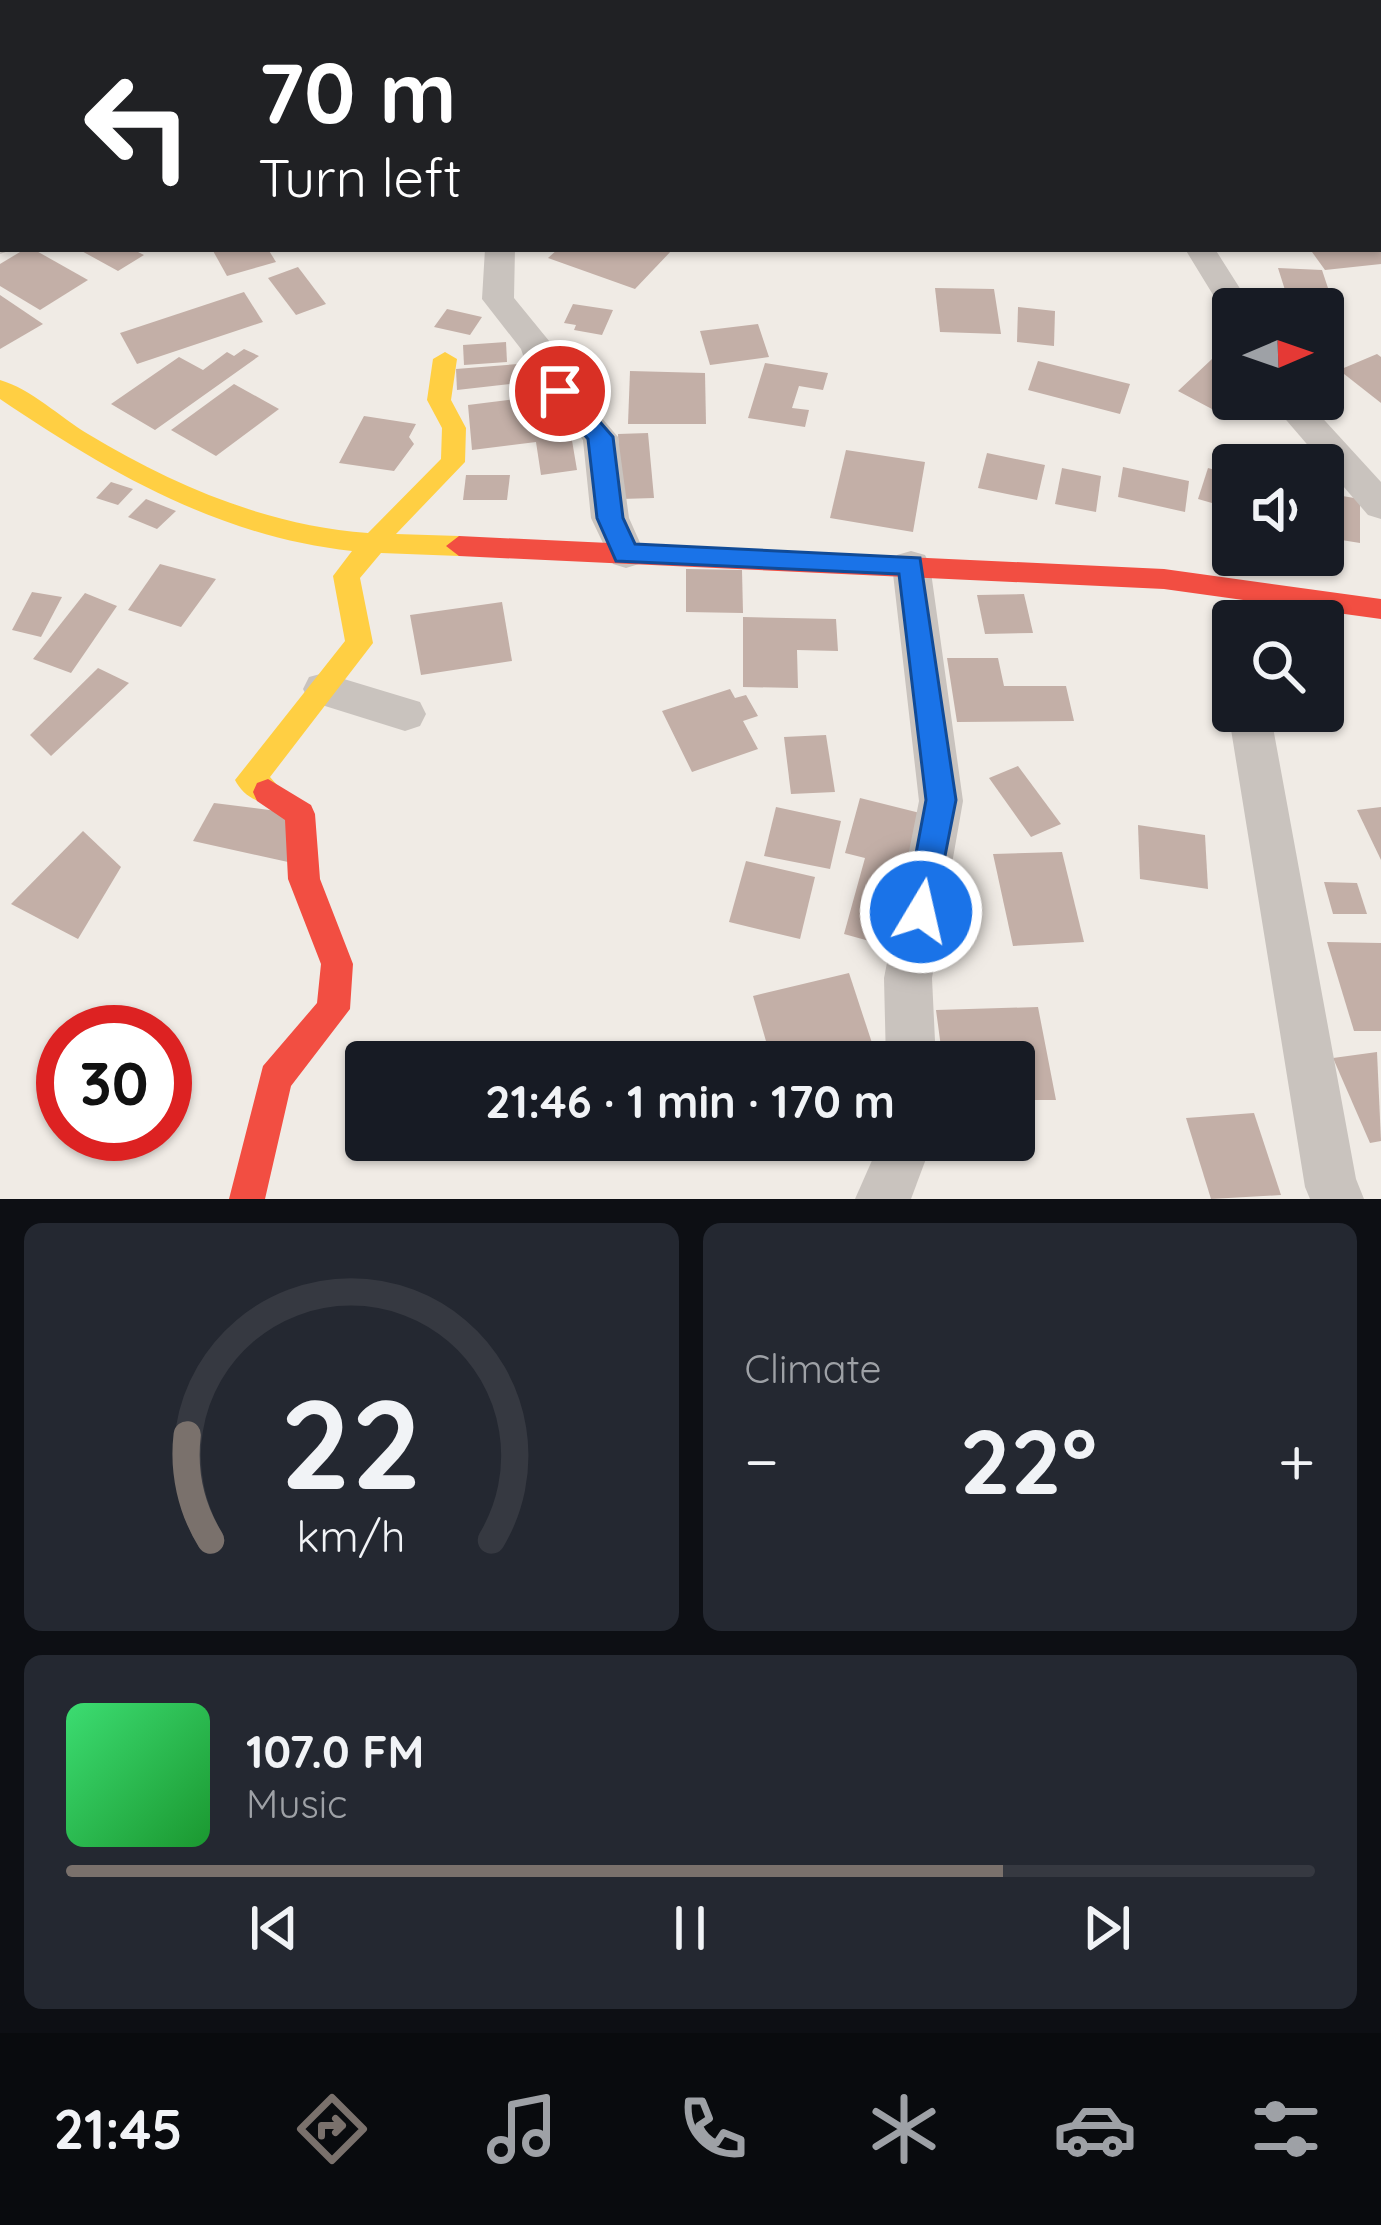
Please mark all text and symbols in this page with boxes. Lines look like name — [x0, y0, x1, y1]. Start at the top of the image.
text: 70 m — [258, 39, 457, 144]
icon: left — [60, 48, 216, 204]
text: Turn left — [258, 143, 462, 211]
north arrow — [1212, 288, 1344, 420]
map controls — [1212, 288, 1344, 732]
pin — [509, 340, 611, 442]
icon: arrive — [527, 358, 593, 424]
button: sound — [1212, 444, 1344, 576]
button: search — [1212, 600, 1344, 732]
position arrow — [858, 849, 984, 975]
speed limit sign: 30 — [36, 1005, 192, 1161]
text: 21:46 · 1 min · 170 m — [485, 1073, 895, 1129]
text: Climate — [745, 1344, 882, 1393]
text: 22 — [280, 1364, 422, 1520]
text: 22° — [959, 1404, 1097, 1517]
text: − — [745, 1419, 779, 1502]
text: + — [1278, 1419, 1315, 1502]
text: km/h — [297, 1509, 406, 1563]
text: 107.0 FM — [246, 1723, 424, 1779]
text: Music — [246, 1779, 347, 1828]
icon: previous — [241, 1895, 307, 1961]
icon: pause — [657, 1895, 723, 1961]
icon: next — [1074, 1895, 1140, 1961]
icon: directions — [290, 2087, 374, 2171]
icon: music — [480, 2087, 564, 2171]
icon: phone — [671, 2087, 755, 2171]
icon: climate — [862, 2087, 946, 2171]
icon: car — [1053, 2087, 1137, 2171]
icon: filters — [1244, 2087, 1328, 2171]
text: 21:45 — [53, 2095, 183, 2163]

